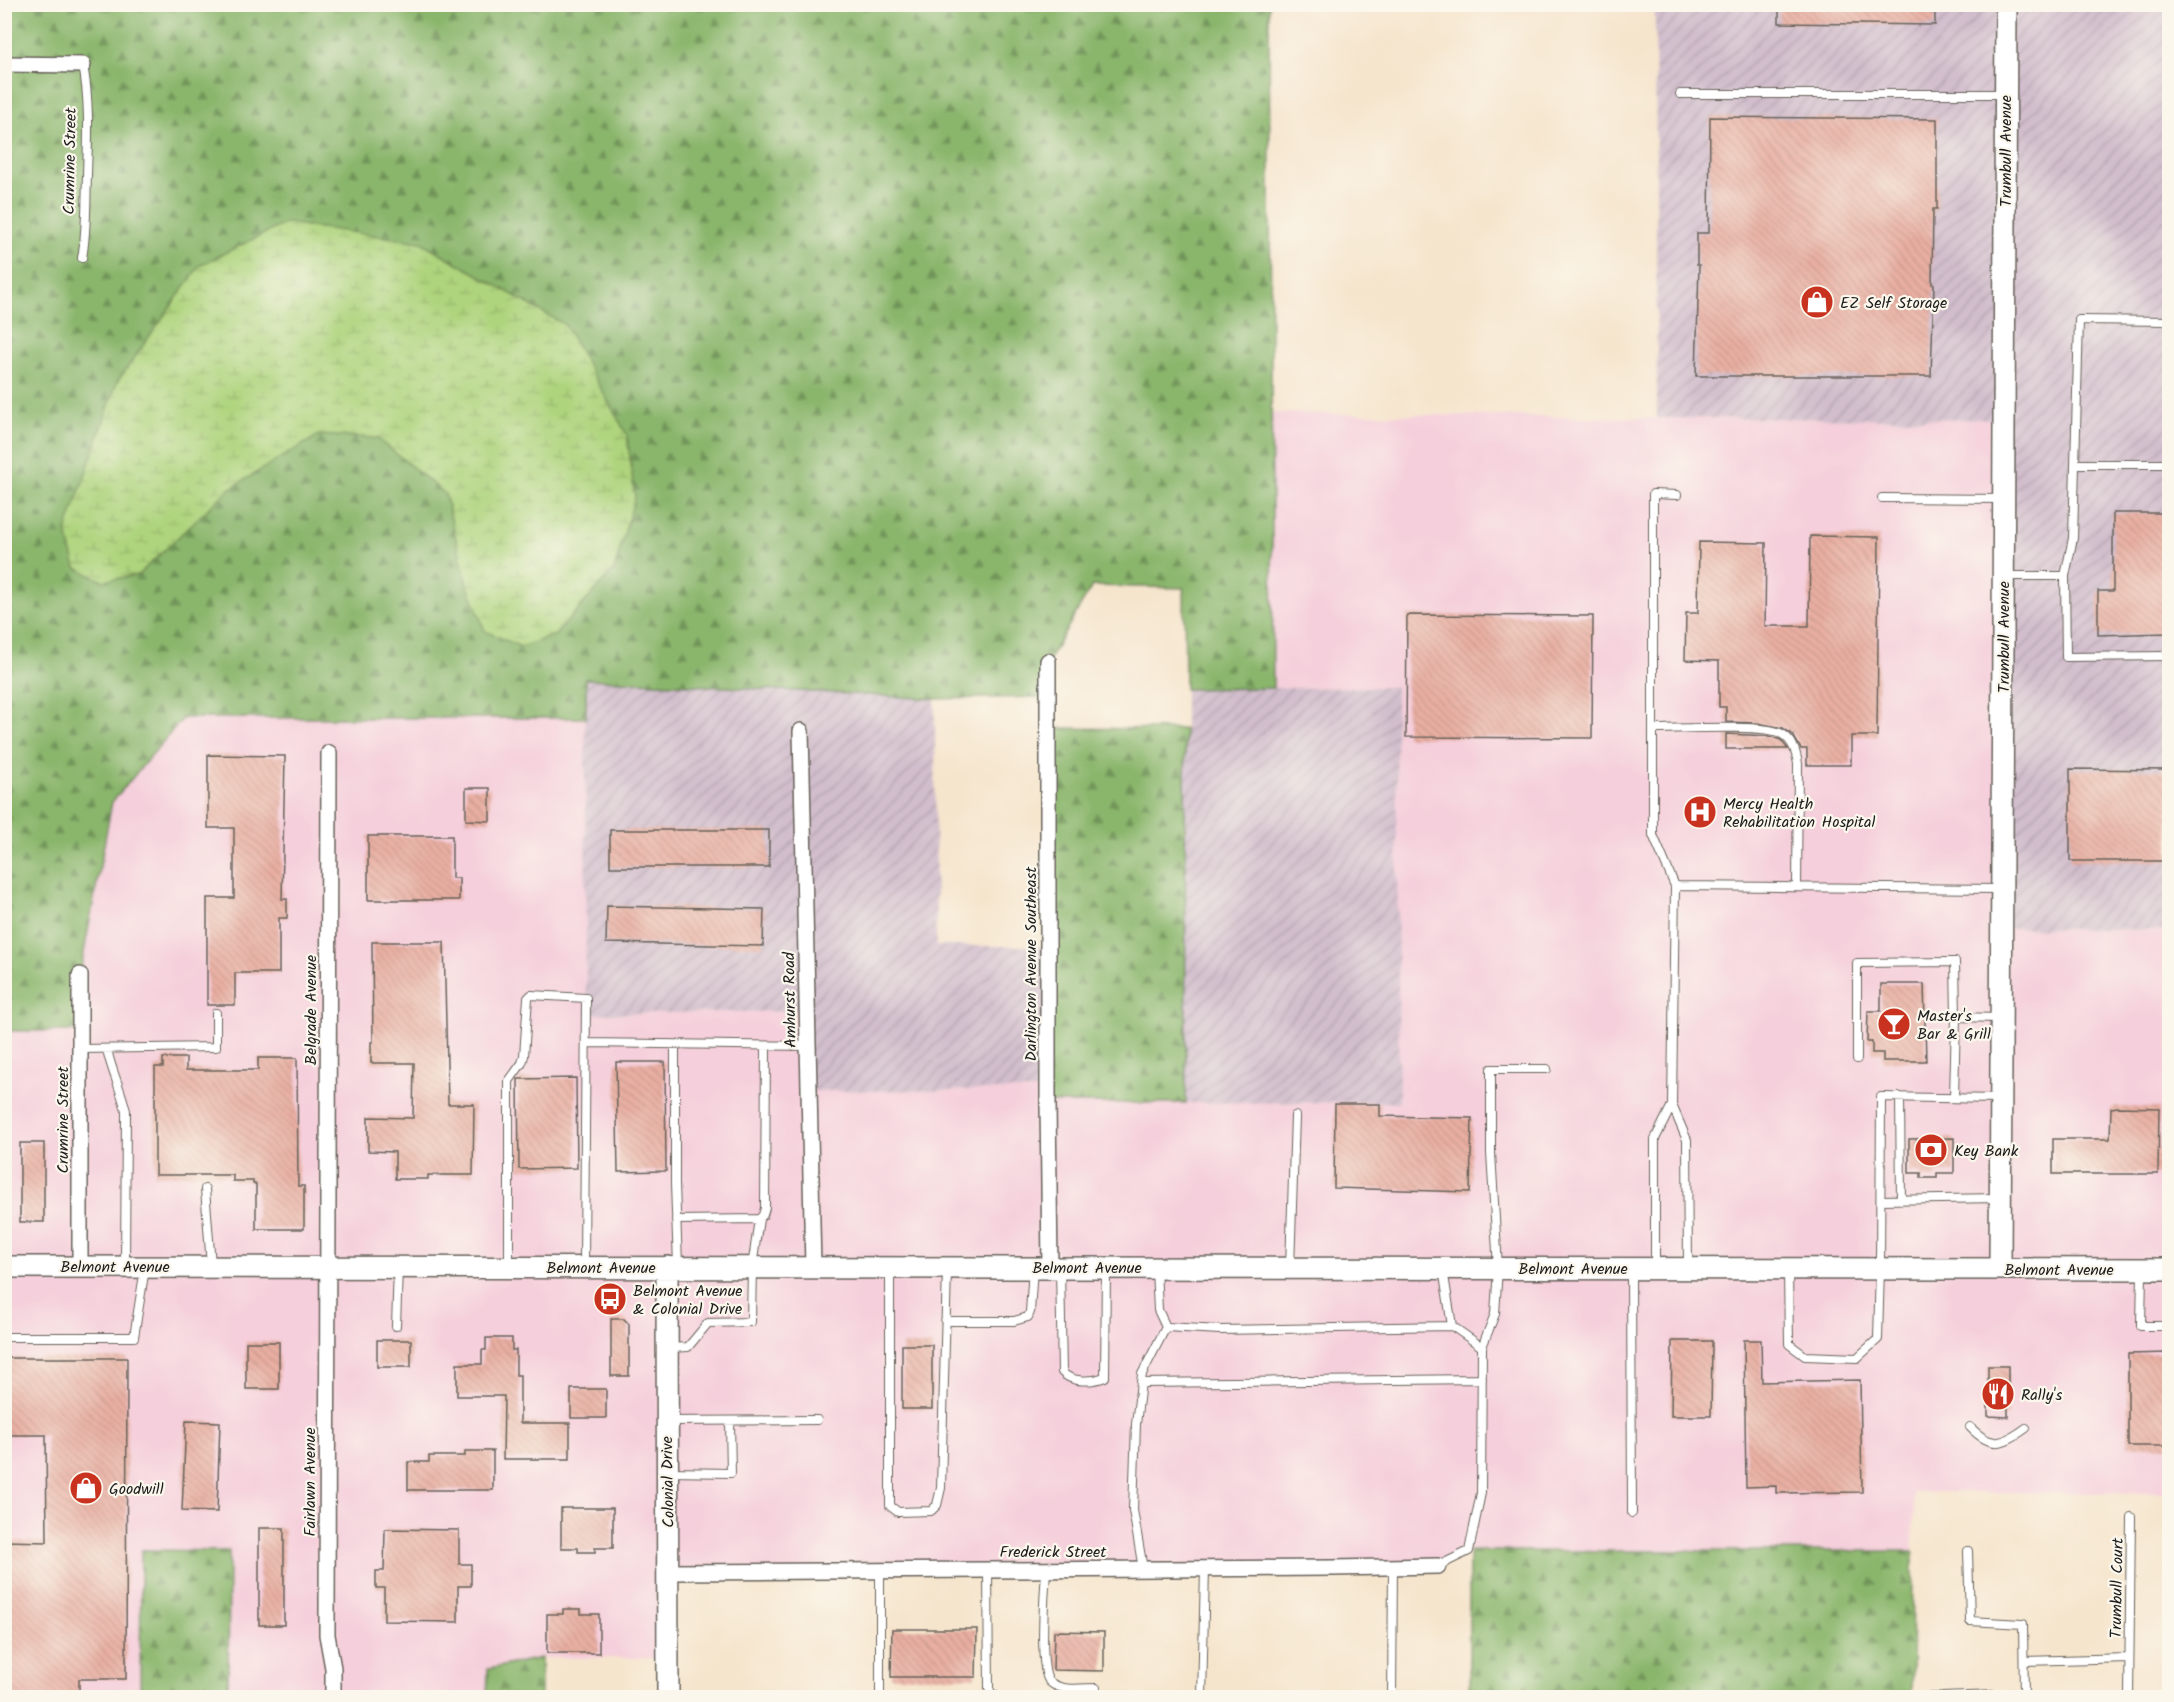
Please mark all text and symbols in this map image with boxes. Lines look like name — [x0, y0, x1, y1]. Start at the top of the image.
street label: Trumbull Avenue — [1994, 95, 2019, 207]
street label: Crumrine Street — [57, 106, 84, 215]
shop icon: EZ Self Storage — [1799, 284, 1835, 320]
place label: EZ Self Storage — [1840, 291, 1947, 316]
street label: Trumbull Avenue — [1992, 581, 2017, 693]
place label: Mercy Health Rehabilitation Hospital — [1723, 792, 1875, 835]
hospital icon: Mercy Health Rehabilitation Hospital — [1682, 794, 1718, 830]
street label: Darlington Avenue Southeast — [1019, 866, 1044, 1061]
street label: Amhurst Road — [777, 951, 804, 1048]
street label: Belgrade Avenue — [299, 955, 324, 1065]
place label: Master's Bar & Grill — [1917, 1004, 1991, 1047]
bar icon: Master's Bar & Grill — [1876, 1006, 1912, 1042]
street label: Crumrine Street — [51, 1066, 76, 1174]
bank icon: Key Bank — [1913, 1132, 1949, 1168]
place label: Key Bank — [1954, 1139, 2019, 1164]
street label: Belmont Avenue — [60, 1255, 170, 1280]
street label: Belmont Avenue — [546, 1256, 656, 1281]
street label: Belmont Avenue — [1032, 1256, 1142, 1281]
street label: Belmont Avenue — [1518, 1257, 1628, 1282]
street label: Belmont Avenue — [2004, 1258, 2114, 1283]
place label: Belmont Avenue & Colonial Drive — [633, 1279, 743, 1322]
bus stop icon: Belmont Avenue & Colonial Drive — [592, 1281, 628, 1317]
restaurant icon: Rally's — [1980, 1376, 2016, 1412]
place label: Rally's — [2021, 1383, 2063, 1408]
street label: Fairlawn Avenue — [298, 1427, 323, 1537]
street label: Colonial Drive — [655, 1436, 682, 1528]
shop icon: Goodwill — [68, 1470, 104, 1506]
place label: Goodwill — [109, 1477, 164, 1502]
street label: Trumbull Court — [2104, 1537, 2131, 1639]
street label: Frederick Street — [1000, 1540, 1107, 1565]

